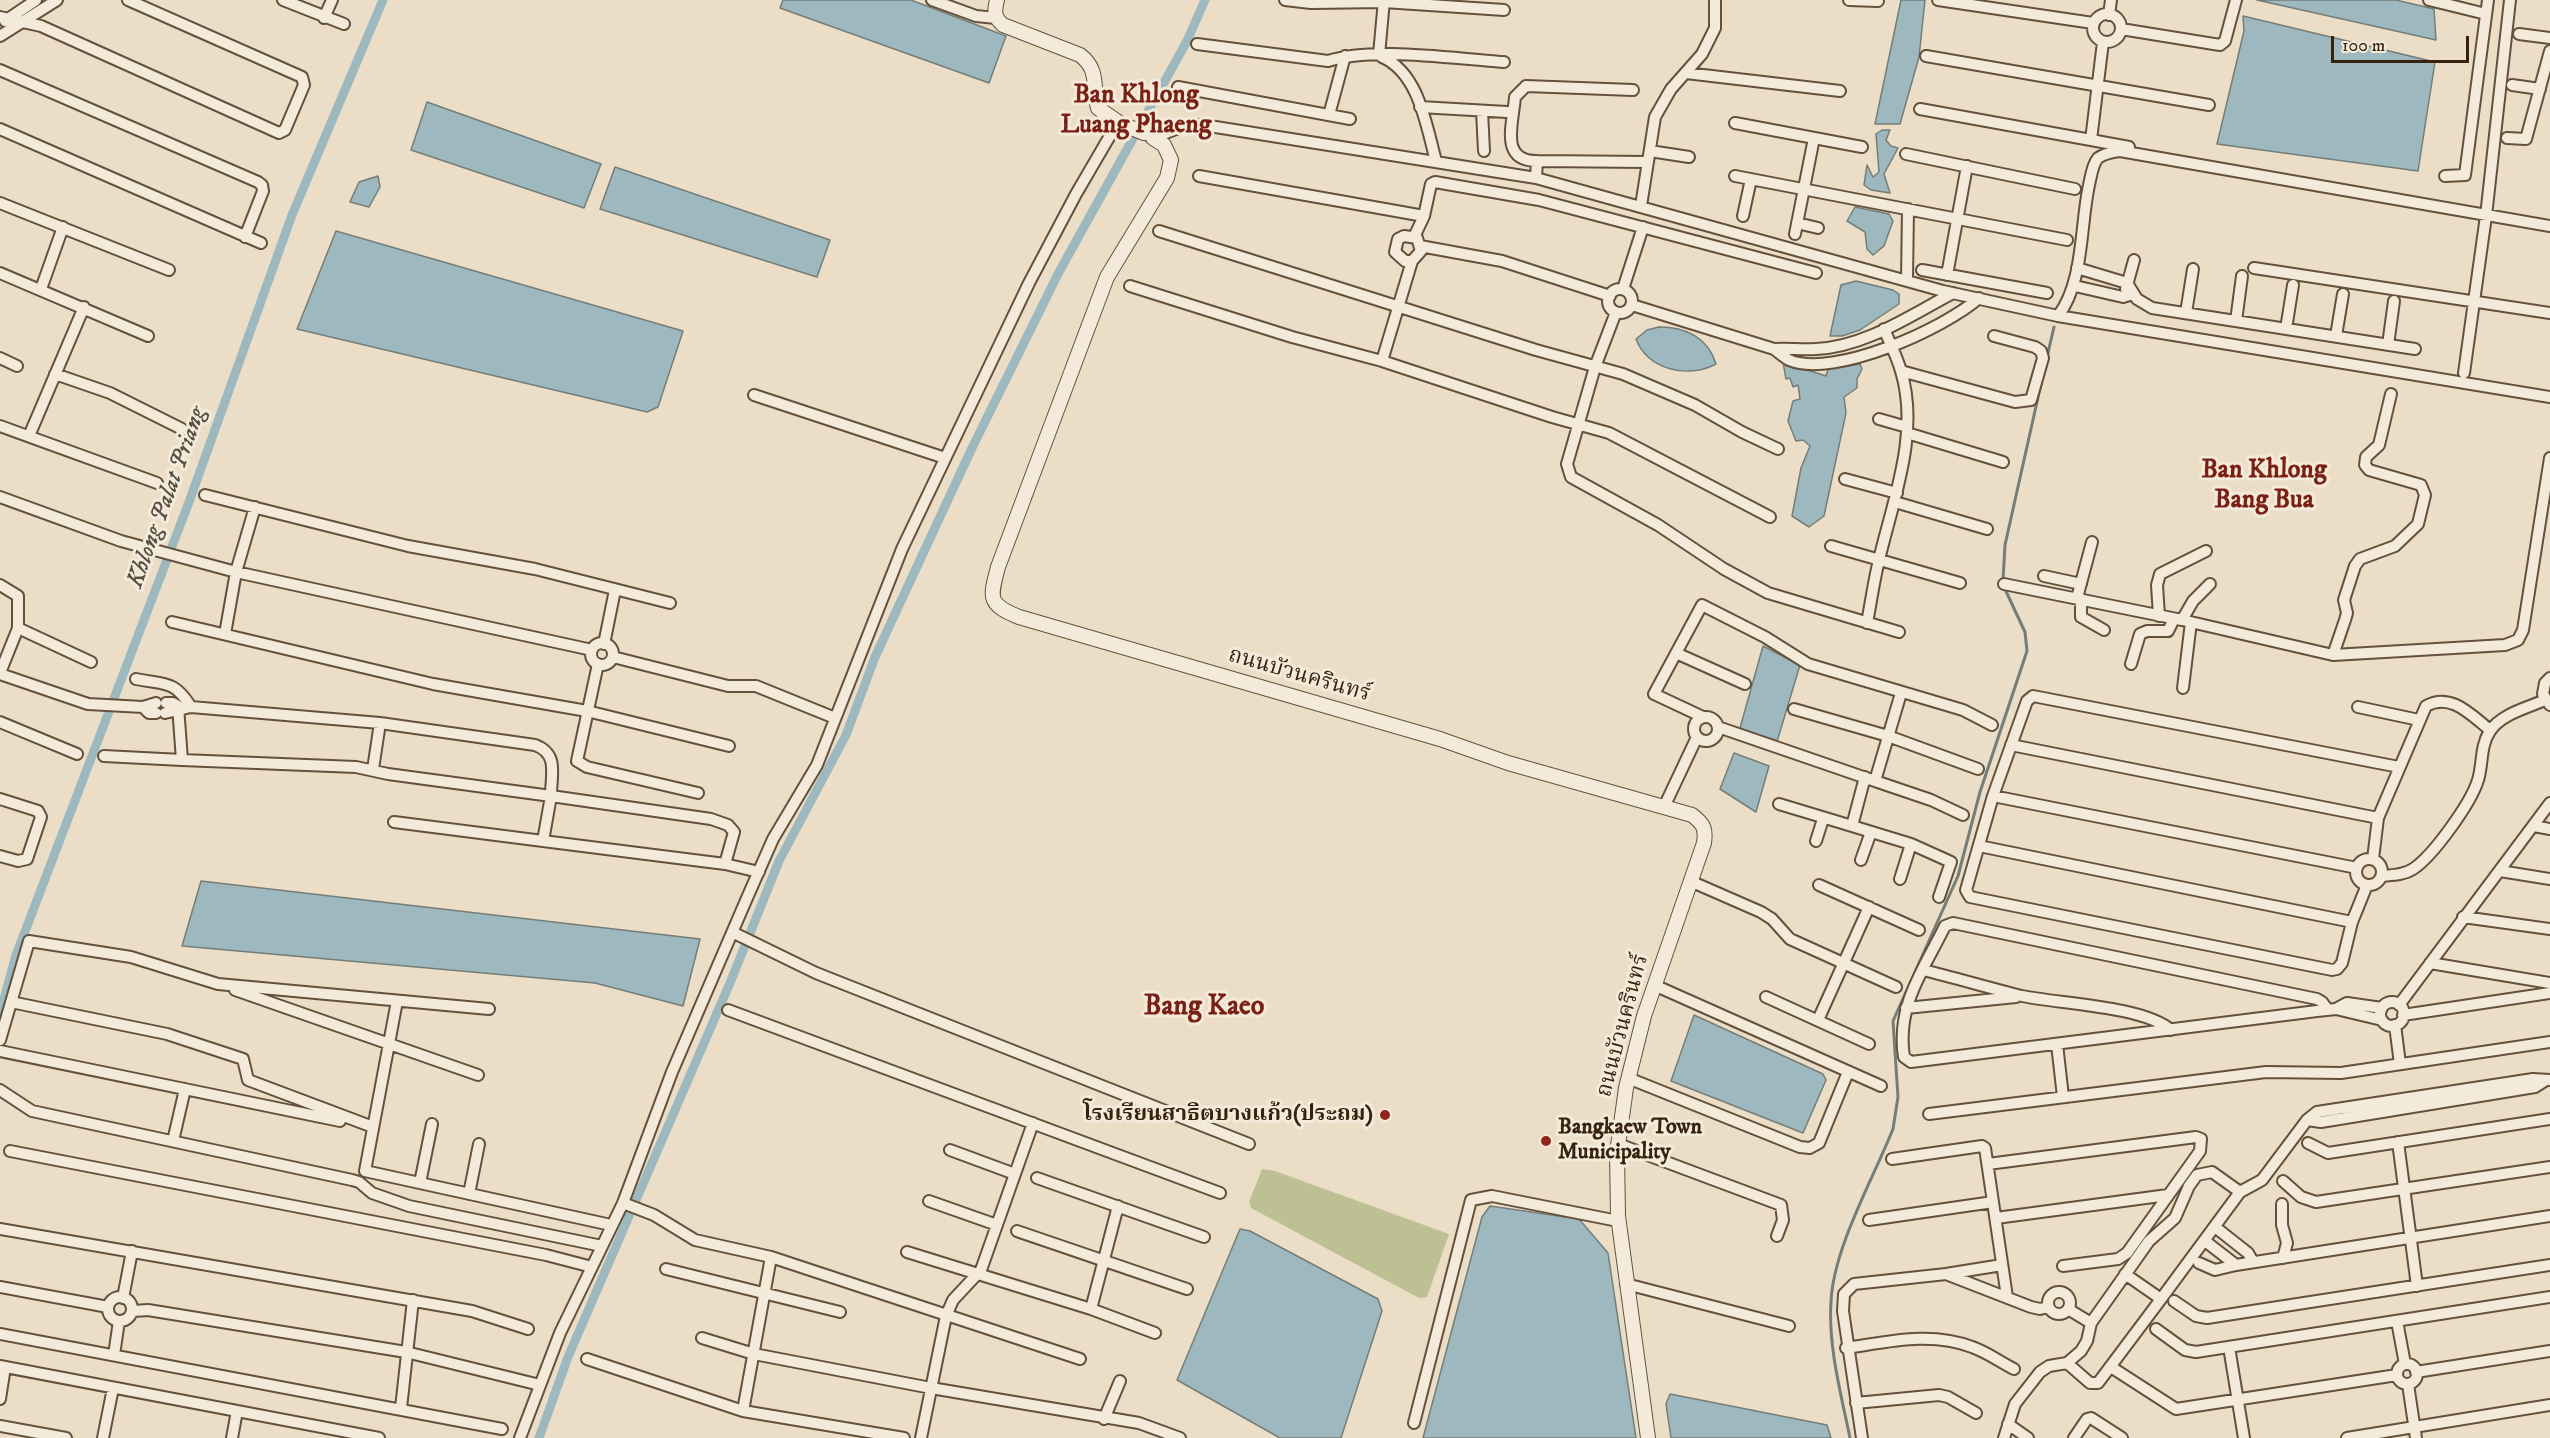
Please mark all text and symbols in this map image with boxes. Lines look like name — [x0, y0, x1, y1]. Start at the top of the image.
scale bar — [2334, 24, 2472, 62]
text: 100 m — [2342, 35, 2385, 57]
district label: Ban Khlong Luang Phaeng — [1061, 81, 1211, 142]
water label: Khlong Palat Priang — [122, 404, 214, 592]
district label: Ban Khlong Bang Bua — [2201, 456, 2327, 518]
street label: ถนนบัวนครินทร์ — [1225, 643, 1373, 709]
street label: ถนนบัวนครินทร์ — [1592, 952, 1656, 1100]
district label: Bang Kaeo — [1144, 991, 1264, 1025]
place label: โรงเรียนสาธิตบางแก้ว(ประถม) — [1083, 1102, 1373, 1128]
marker: โรงเรียนสาธิตบางแก้ว(ประถม) — [1378, 1108, 1392, 1122]
place label: Bangkaew Town Municipality — [1558, 1115, 1702, 1166]
marker: Bangkaew Town Municipality — [1539, 1134, 1553, 1148]

